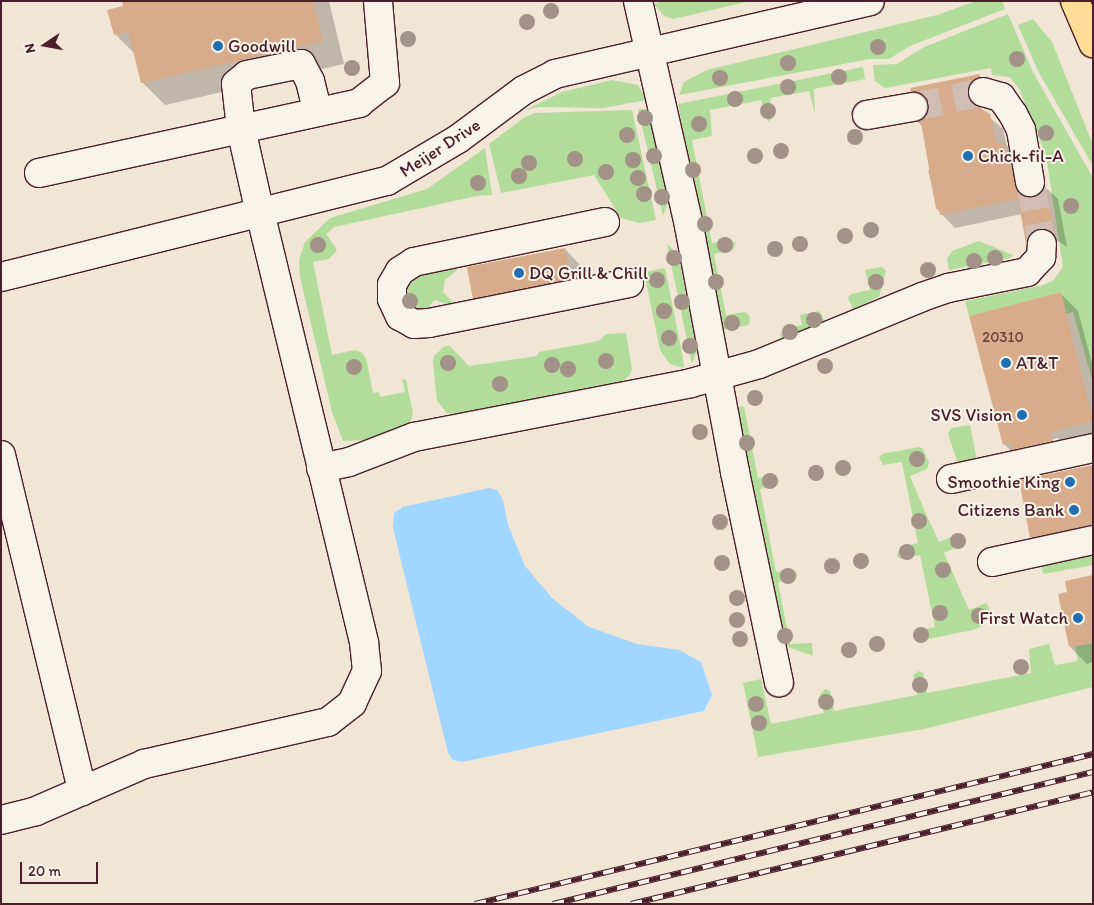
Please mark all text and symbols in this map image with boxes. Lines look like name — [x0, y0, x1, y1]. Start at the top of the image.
north arrow — [20, 20, 70, 70]
place label: Goodwill — [228, 35, 296, 57]
marker: Goodwill — [212, 40, 224, 52]
text: N — [21, 42, 39, 55]
street label: Meijer Drive — [396, 114, 484, 182]
place label: Chick-fil-A — [978, 145, 1064, 167]
marker: Chick-fil-A — [962, 150, 974, 162]
place label: DQ Grill & Chill — [529, 262, 648, 284]
marker: DQ Grill & Chill — [513, 267, 525, 279]
house number: 20310 — [982, 329, 1024, 347]
place label: AT&T — [1016, 352, 1058, 374]
marker: AT&T — [1000, 357, 1012, 369]
place label: SVS Vision — [931, 404, 1012, 426]
marker: SVS Vision — [1016, 409, 1028, 421]
place label: Smoothie King — [948, 471, 1060, 493]
marker: Smoothie King — [1064, 476, 1076, 488]
place label: Citizens Bank — [957, 499, 1064, 521]
marker: Citizens Bank — [1068, 504, 1080, 516]
place label: First Watch — [980, 607, 1068, 629]
marker: First Watch — [1072, 612, 1084, 624]
scale bar — [22, 852, 100, 884]
text: 20 m — [28, 862, 61, 880]

